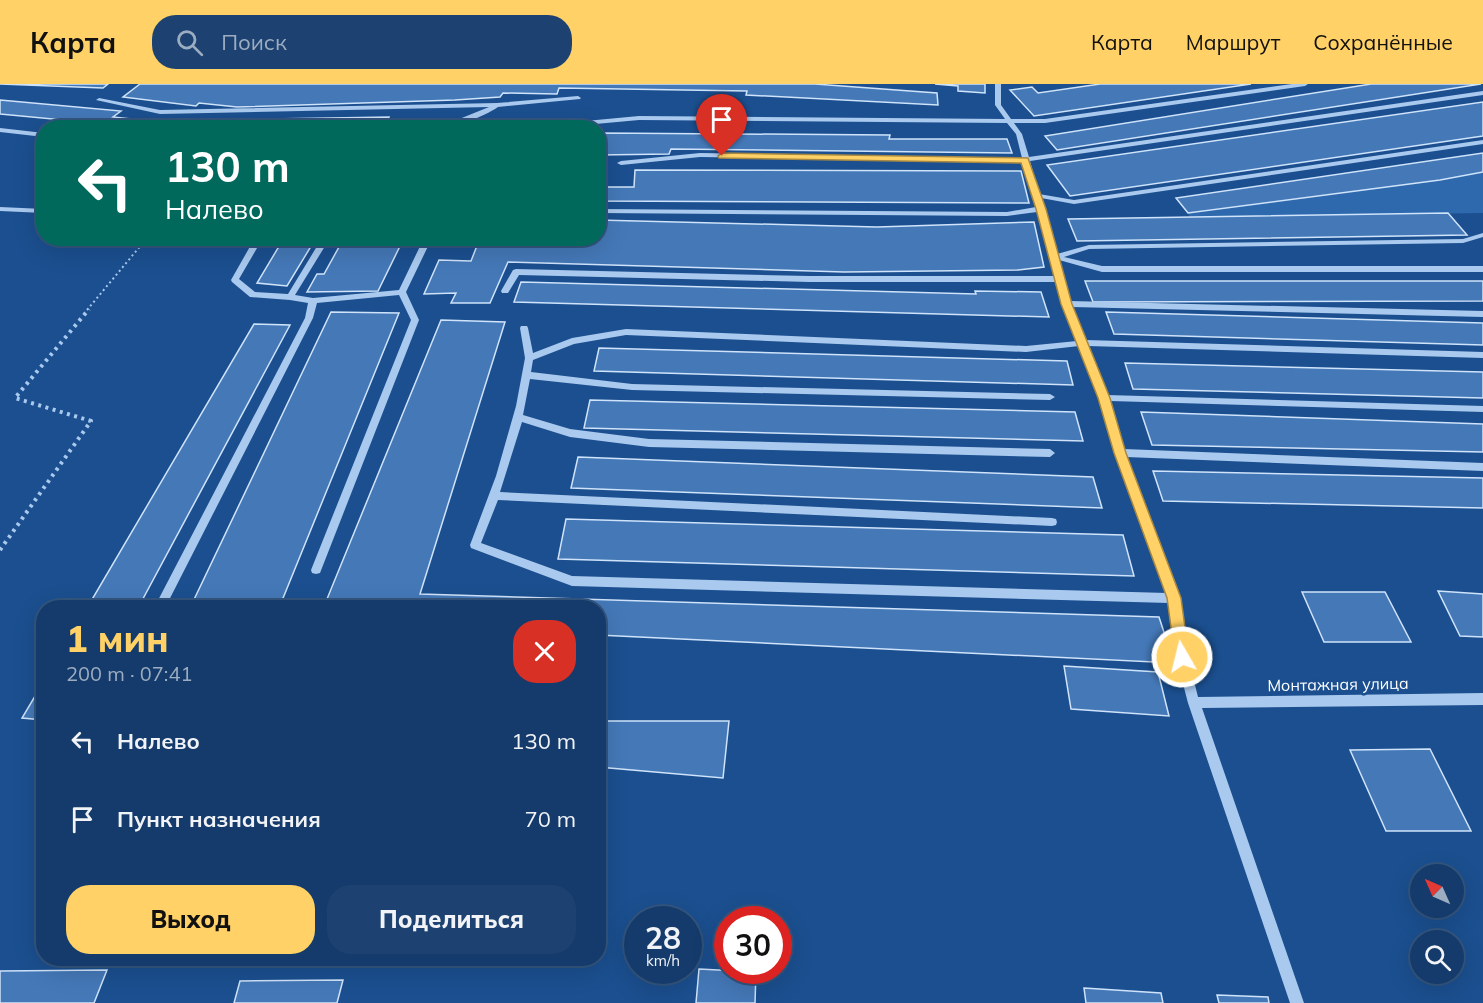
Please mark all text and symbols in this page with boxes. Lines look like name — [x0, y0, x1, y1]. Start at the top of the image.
search box — [152, 15, 572, 69]
text: Карта — [30, 25, 116, 60]
icon: search — [173, 26, 206, 59]
text: Поиск — [221, 28, 287, 56]
text: Карта — [1091, 29, 1153, 55]
text: Маршрут — [1186, 29, 1280, 55]
text: Сохранённые — [1313, 29, 1453, 55]
pin — [696, 94, 747, 156]
icon: arrive — [705, 103, 738, 136]
text: 130 m — [165, 140, 290, 193]
icon: left — [66, 144, 144, 222]
text: Налево — [165, 192, 264, 226]
text: 1 мин — [66, 616, 169, 661]
button: close — [513, 620, 576, 683]
position arrow — [1150, 625, 1214, 689]
text: 200 m · 07:41 — [66, 661, 192, 686]
street label: Монтажная улица — [1267, 673, 1409, 695]
icon: left — [66, 725, 99, 758]
text: Налево — [117, 727, 200, 755]
text: 130 m — [511, 727, 576, 755]
icon: arrive — [66, 803, 99, 836]
text: Пункт назначения — [117, 805, 321, 833]
text: 70 m — [525, 805, 576, 833]
north arrow — [1410, 864, 1464, 918]
map controls — [1410, 864, 1464, 984]
button: Выход — [66, 885, 315, 954]
button: Поделиться — [327, 885, 576, 954]
speed limit sign: 30 — [714, 906, 792, 984]
text: 28 — [645, 919, 681, 957]
button: search — [1410, 930, 1464, 984]
text: km/h — [646, 951, 680, 970]

